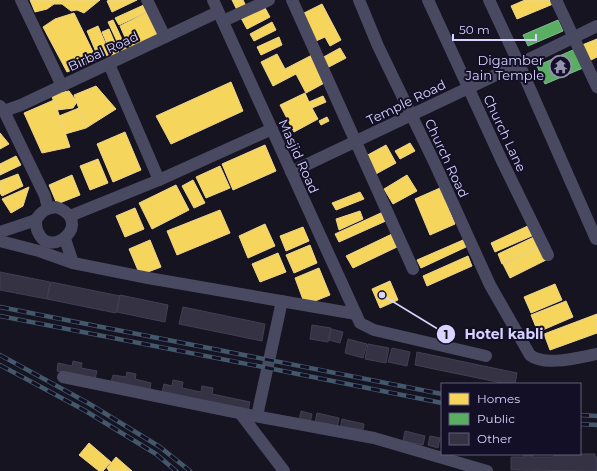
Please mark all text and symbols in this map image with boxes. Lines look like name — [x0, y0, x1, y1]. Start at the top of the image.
scale bar — [453, 16, 536, 42]
text: 50 m — [459, 22, 490, 37]
street label: Birbal Road — [65, 28, 141, 74]
place label: Digamber Jain Temple — [465, 52, 544, 83]
temple icon: Digamber Jain Temple — [547, 54, 573, 80]
street label: Temple Road — [364, 76, 448, 128]
street label: Church Lane — [480, 92, 530, 174]
street label: Masjid Road — [275, 116, 323, 196]
street label: Church Road — [422, 116, 472, 200]
callout: Hotel kabli — [436, 321, 552, 347]
text: Hotel kabli — [464, 325, 544, 343]
text: 1 — [444, 327, 448, 342]
legend — [441, 383, 581, 455]
text: Homes — [477, 391, 520, 406]
text: Public — [477, 411, 515, 426]
text: Other — [477, 431, 512, 446]

